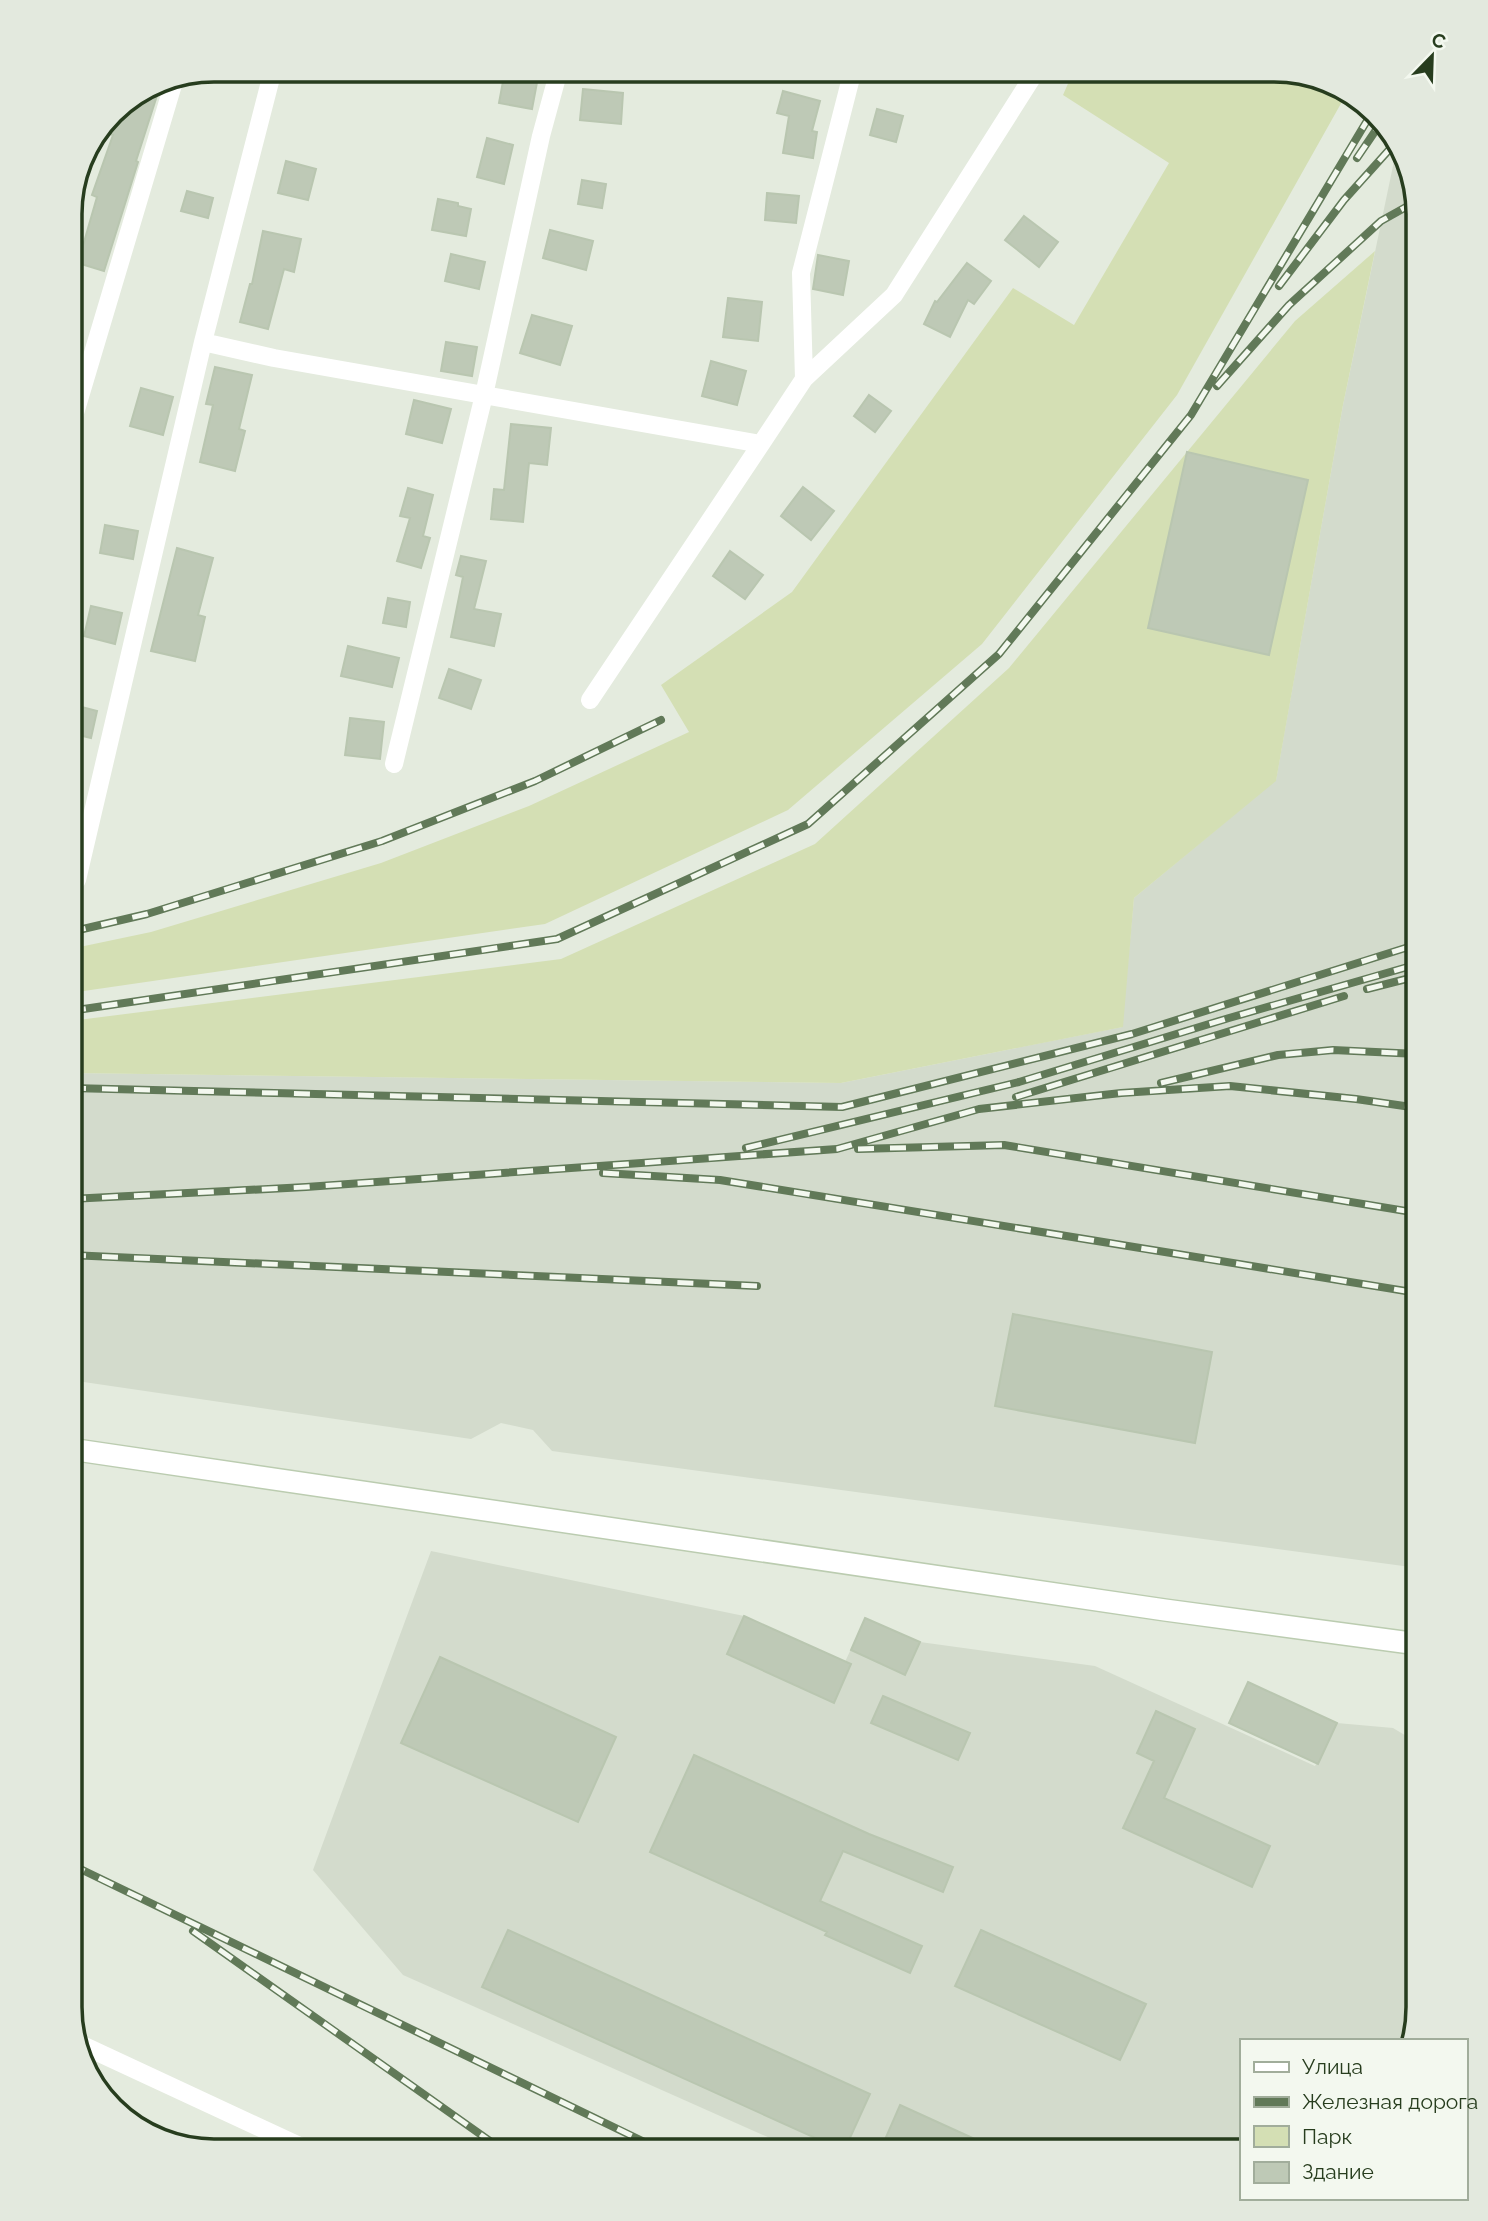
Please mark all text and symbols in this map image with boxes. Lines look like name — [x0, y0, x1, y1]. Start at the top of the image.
north arrow — [1397, 21, 1467, 91]
text: С — [1428, 28, 1449, 53]
legend — [1240, 2039, 1467, 2200]
text: Улица — [1302, 2054, 1363, 2079]
text: Железная дорога — [1302, 2089, 1478, 2114]
text: Парк — [1302, 2124, 1352, 2149]
text: Здание — [1302, 2159, 1374, 2184]

